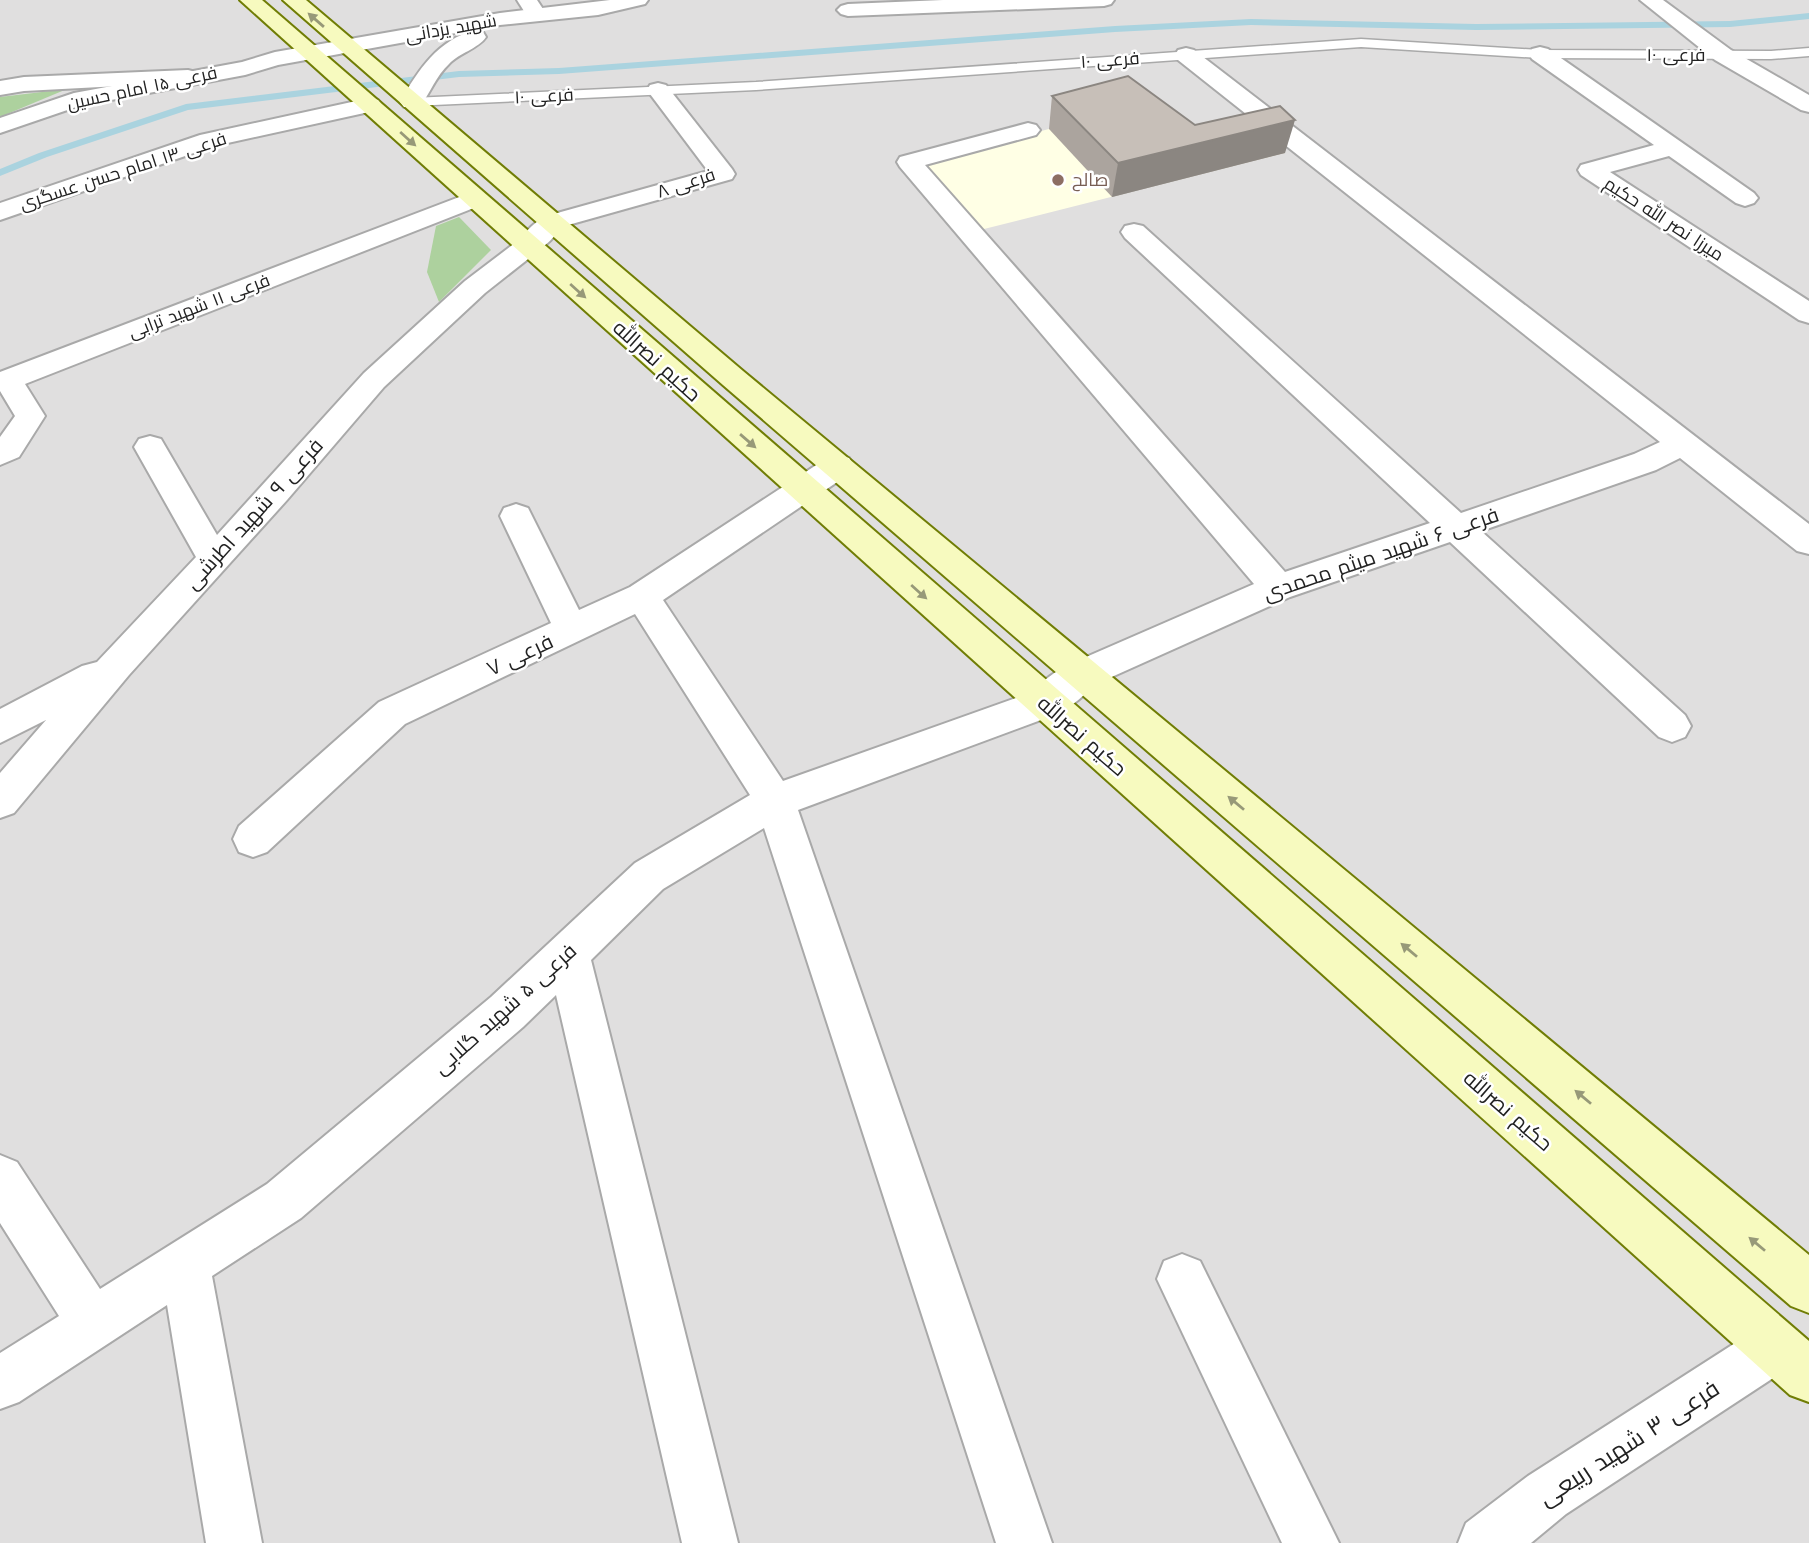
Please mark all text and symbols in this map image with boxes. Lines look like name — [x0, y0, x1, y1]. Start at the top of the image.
street label: شهید یزدانی — [404, 9, 498, 47]
one-way arrow — [307, 12, 325, 28]
street label: فرعی ۱۰ — [1646, 44, 1706, 66]
street label: فرعی ۱۰ — [1080, 47, 1140, 73]
street label: فرعی ۱۵ امام حسین — [65, 61, 219, 116]
street label: فرعی ۱۰ — [514, 83, 574, 109]
street label: فرعی ۱۳ امام حسن عسگری — [17, 127, 230, 216]
one-way arrow — [399, 131, 417, 147]
street label: فرعی ۸ — [654, 163, 718, 203]
place label: صالح — [1072, 169, 1108, 192]
street label: میرزا نصر الله حکیم — [1600, 171, 1728, 267]
marker: صالح — [1050, 172, 1066, 188]
street label: فرعی ۱۱ شهید ترابی — [125, 269, 273, 343]
one-way arrow — [569, 282, 586, 298]
street label: حکیم نصرالله — [607, 314, 707, 408]
street label: فرعی ۹ شهید اطرشی — [179, 433, 329, 595]
one-way arrow — [740, 433, 757, 448]
street label: فرعی ۶ شهید میثم محمدی — [1260, 501, 1503, 608]
one-way arrow — [910, 583, 927, 599]
street label: فرعی ۷ — [483, 628, 557, 682]
street label: حکیم نصرالله — [1031, 689, 1133, 783]
one-way arrow — [1227, 796, 1244, 811]
street label: فرعی ۵ شهید گلابی — [428, 938, 582, 1080]
one-way arrow — [1401, 943, 1418, 958]
street label: حکیم نصرالله — [1457, 1064, 1559, 1158]
one-way arrow — [1575, 1090, 1592, 1105]
one-way arrow — [1748, 1236, 1766, 1252]
street label: فرعی ۳ شهید ربیعی — [1533, 1374, 1725, 1512]

